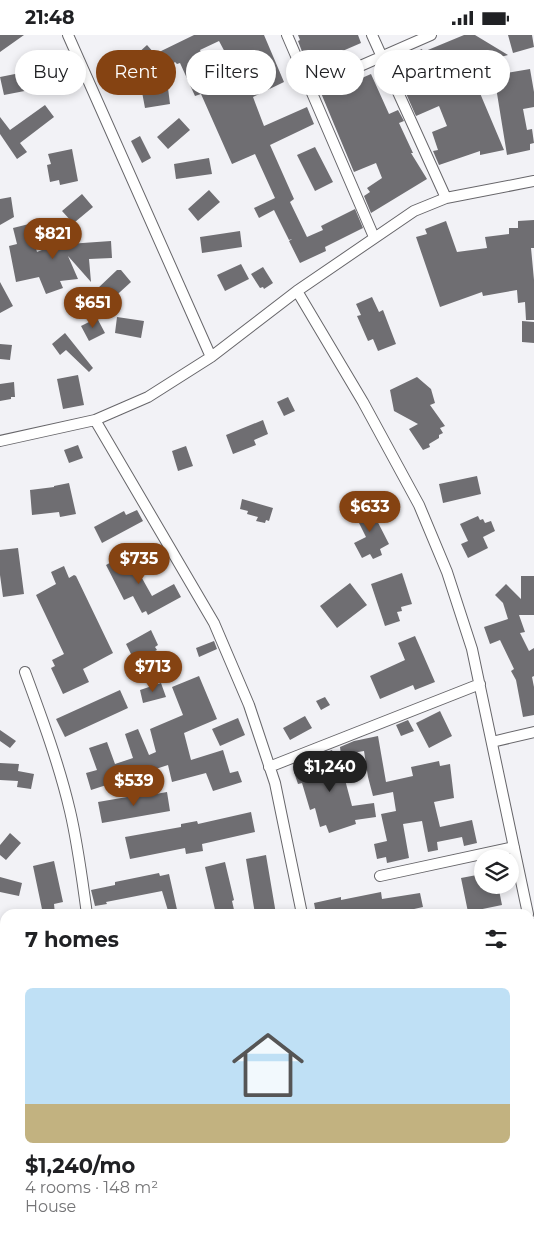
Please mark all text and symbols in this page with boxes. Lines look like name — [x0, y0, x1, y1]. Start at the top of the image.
text: 21:48 — [25, 6, 74, 29]
chip: Buy — [15, 50, 86, 95]
chip: Rent — [96, 50, 176, 95]
chip: Filters — [186, 50, 276, 95]
chip: New — [286, 50, 364, 95]
chip: Apartment — [374, 50, 510, 95]
pin: $821 — [23, 217, 83, 260]
text: $821 — [35, 224, 71, 243]
pin: $651 — [63, 287, 123, 329]
text: $651 — [75, 293, 111, 312]
pin: $633 — [340, 491, 400, 533]
text: $633 — [350, 497, 390, 516]
pin: $735 — [109, 543, 169, 585]
text: $735 — [120, 549, 158, 568]
pin: $713 — [123, 651, 183, 693]
text: $713 — [135, 657, 171, 676]
pin: $1,240 — [289, 751, 371, 793]
text: $1,240 — [304, 757, 356, 776]
pin: $539 — [104, 765, 164, 807]
text: $539 — [114, 771, 154, 790]
map controls — [474, 849, 519, 894]
button: layers — [474, 849, 519, 894]
icon: filters — [482, 925, 510, 953]
text: 7 homes — [25, 927, 119, 952]
icon: home — [223, 1020, 313, 1110]
text: $1,240/mo — [25, 1153, 135, 1178]
text: 4 rooms · 148 m² — [25, 1178, 158, 1197]
text: House — [25, 1197, 76, 1216]

